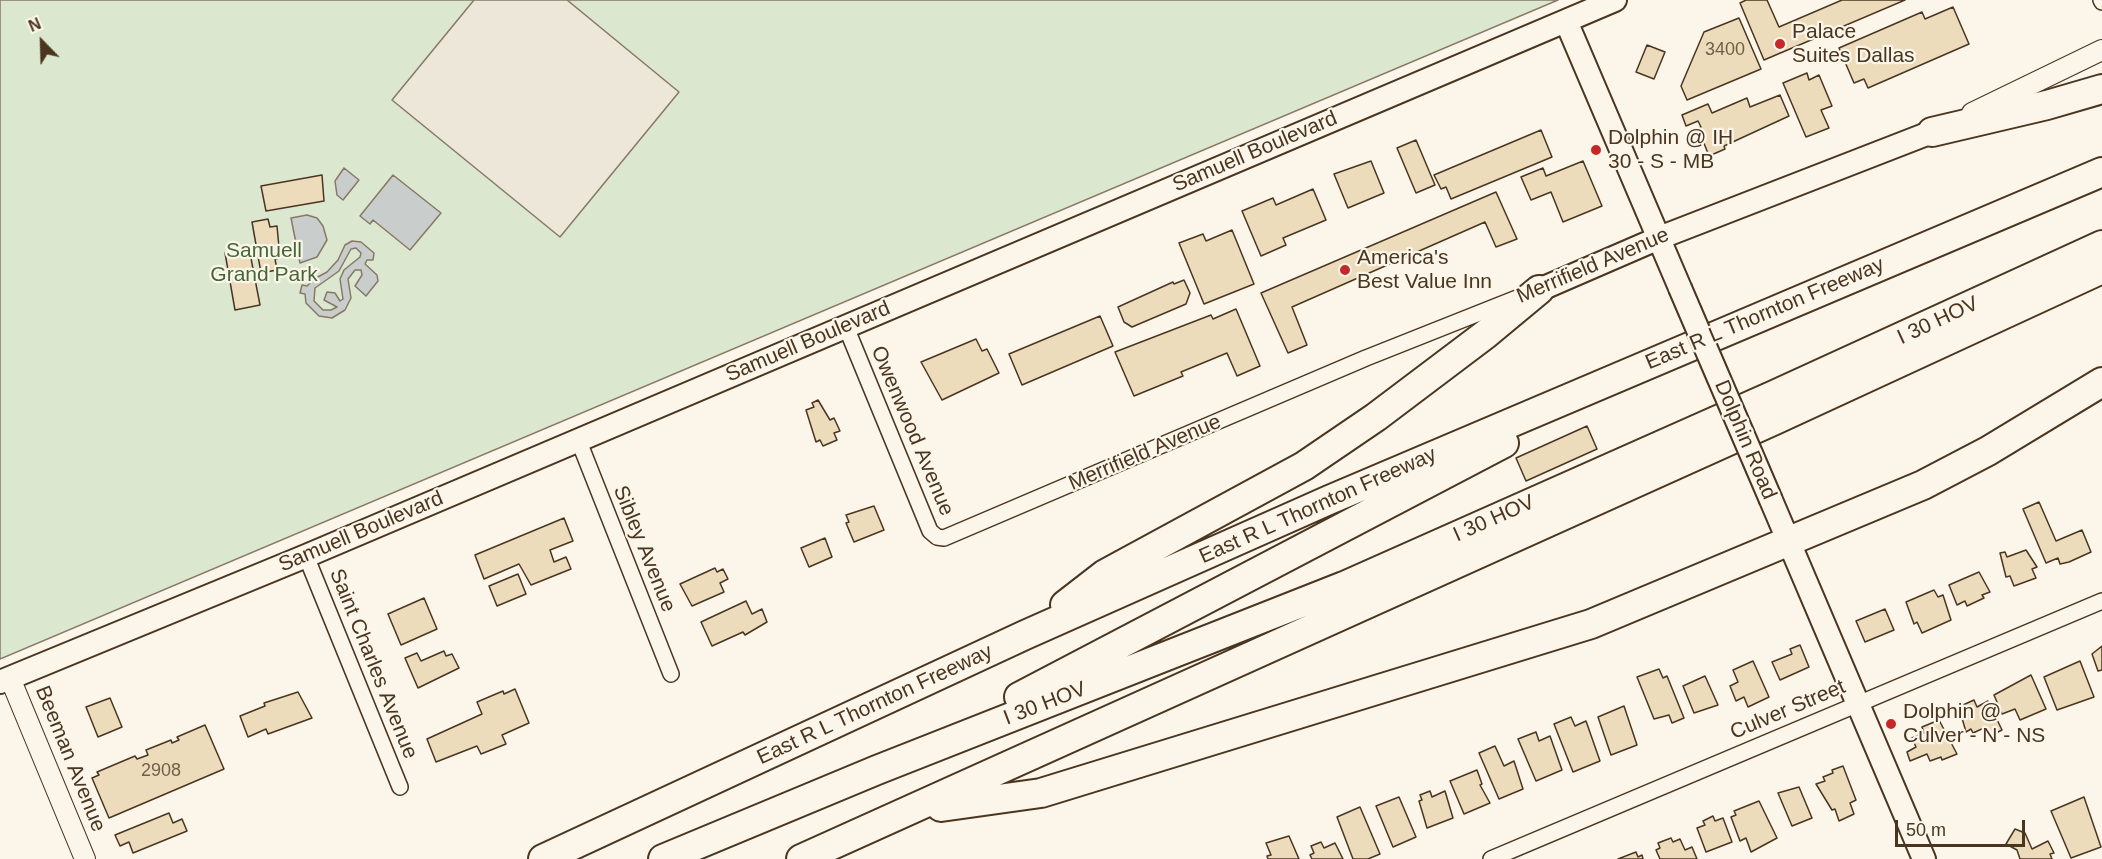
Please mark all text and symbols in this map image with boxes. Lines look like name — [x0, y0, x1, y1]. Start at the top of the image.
north arrow — [12, 12, 72, 72]
text: N — [26, 15, 43, 35]
place label: Palace Suites Dallas — [1792, 19, 1915, 69]
marker: Palace Suites Dallas — [1773, 37, 1787, 51]
house number: 3400 — [1705, 39, 1745, 61]
street label: Samuell Boulevard — [1169, 106, 1341, 198]
place label: Dolphin @ IH 30 - S - MB — [1608, 125, 1733, 175]
marker: Dolphin @ IH 30 - S - MB — [1589, 143, 1603, 157]
street label: Merrifield Avenue — [1513, 223, 1673, 309]
park label: Samuell Grand Park — [210, 238, 318, 288]
place label: America's Best Value Inn — [1357, 245, 1492, 295]
street label: East R L Thornton Freeway — [1642, 252, 1888, 376]
marker: America's Best Value Inn — [1338, 263, 1352, 277]
street label: I 30 HOV — [1894, 291, 1982, 351]
street label: Samuell Boulevard — [722, 296, 894, 388]
street label: Owenwood Avenue — [865, 342, 959, 520]
street label: Dolphin Road — [1709, 377, 1781, 503]
street label: Merrifield Avenue — [1065, 410, 1225, 496]
street label: East R L Thornton Freeway — [1196, 442, 1440, 570]
street label: Sibley Avenue — [607, 482, 681, 616]
street label: Samuell Boulevard — [275, 486, 447, 578]
street label: I 30 HOV — [1449, 490, 1539, 548]
street label: Saint Charles Avenue — [323, 565, 423, 763]
street label: East R L Thornton Freeway — [753, 639, 997, 771]
street label: Culver Street — [1727, 674, 1849, 746]
street label: I 30 HOV — [1000, 677, 1090, 731]
street label: Beeman Avenue — [29, 682, 111, 836]
place label: Dolphin @ Culver - N - NS — [1903, 699, 2045, 749]
marker: Dolphin @ Culver - N - NS — [1884, 717, 1898, 731]
house number: 2908 — [141, 760, 181, 782]
scale bar — [1898, 808, 2028, 846]
text: 50 m — [1906, 820, 1946, 840]

